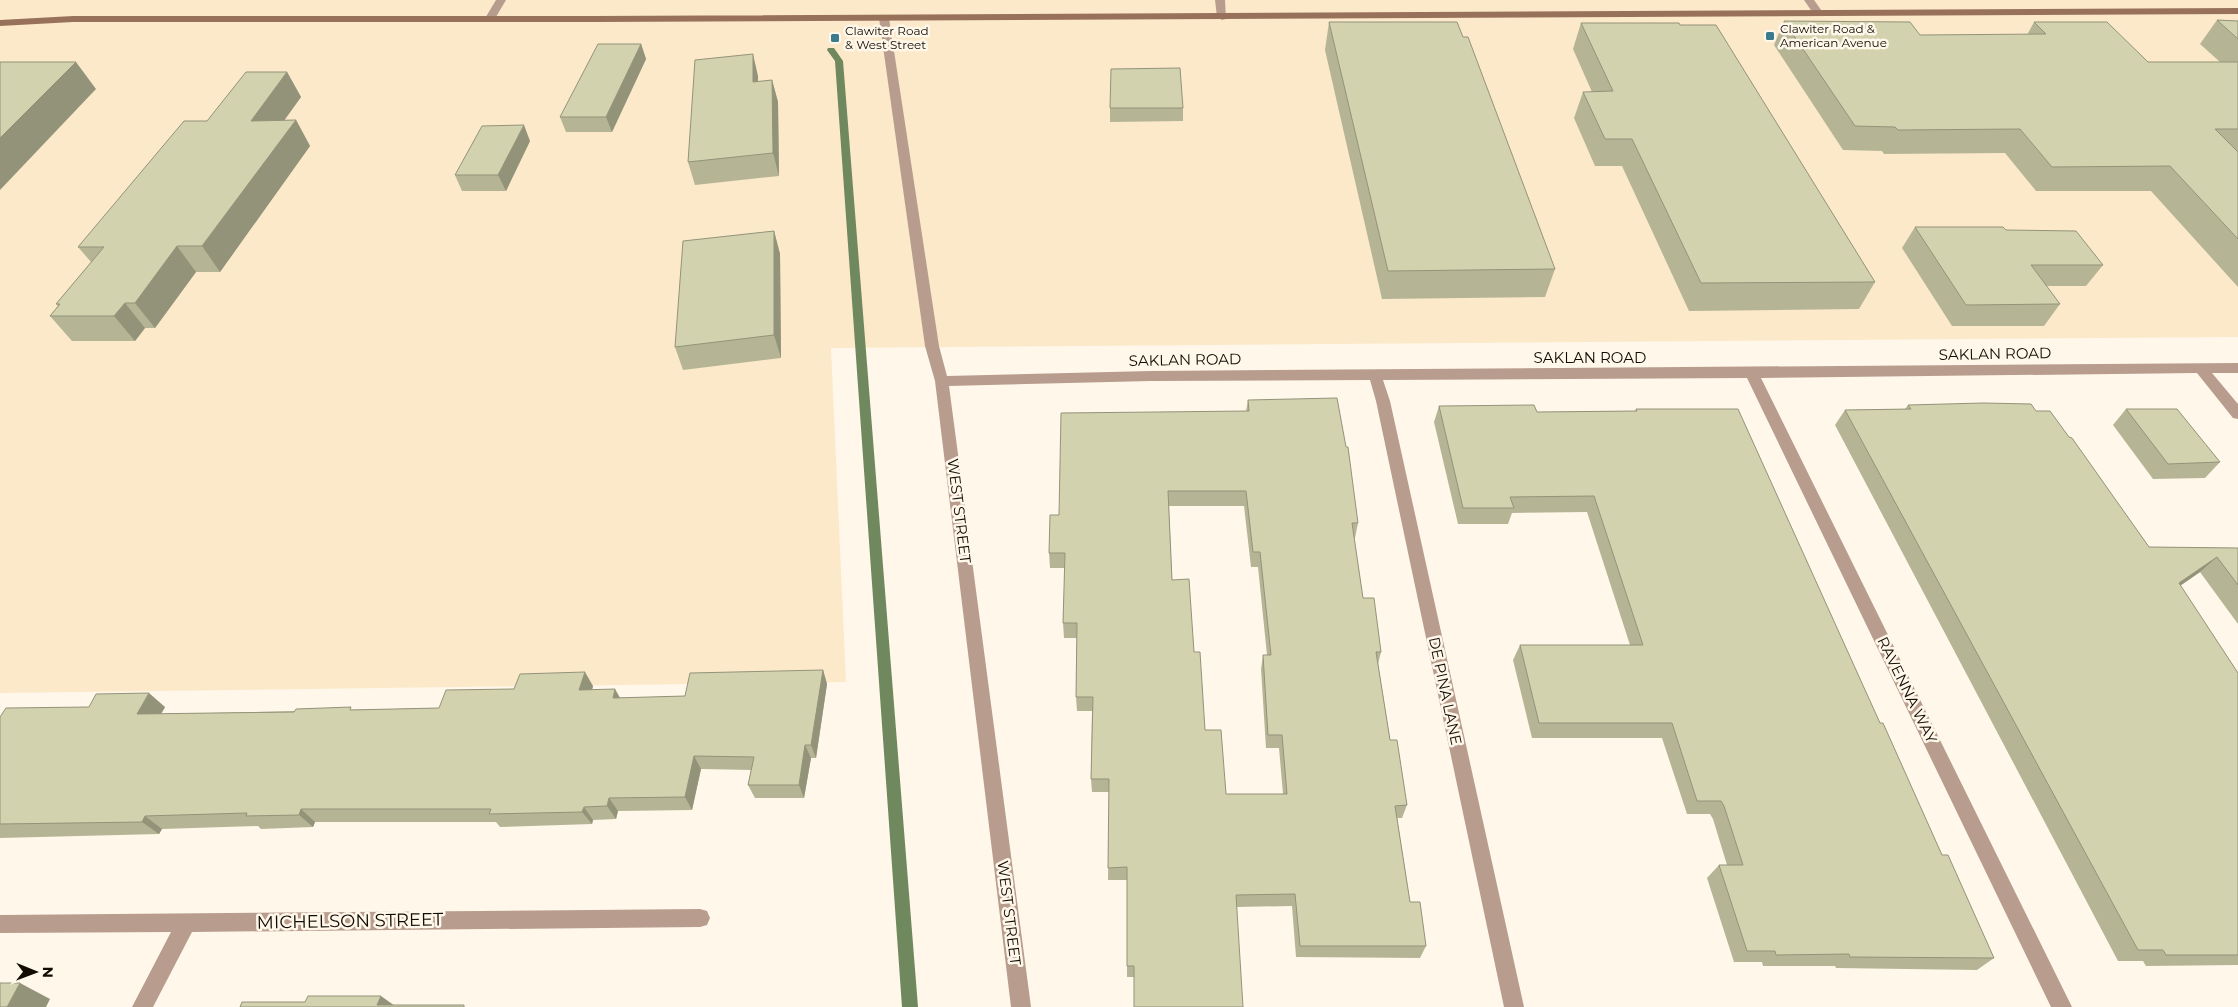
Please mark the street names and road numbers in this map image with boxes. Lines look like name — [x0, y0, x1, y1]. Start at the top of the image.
street label: SAKLAN ROAD — [1938, 343, 2052, 364]
street label: SAKLAN ROAD — [1534, 348, 1646, 367]
street label: SAKLAN ROAD — [1128, 349, 1242, 370]
street label: WEST STREET — [944, 458, 975, 565]
street label: RAVENNA WAY — [1873, 633, 1942, 747]
street label: DE PINA LANE — [1425, 635, 1466, 747]
street label: WEST STREET — [994, 860, 1025, 967]
street label: MICHELSON STREET — [256, 908, 444, 934]

